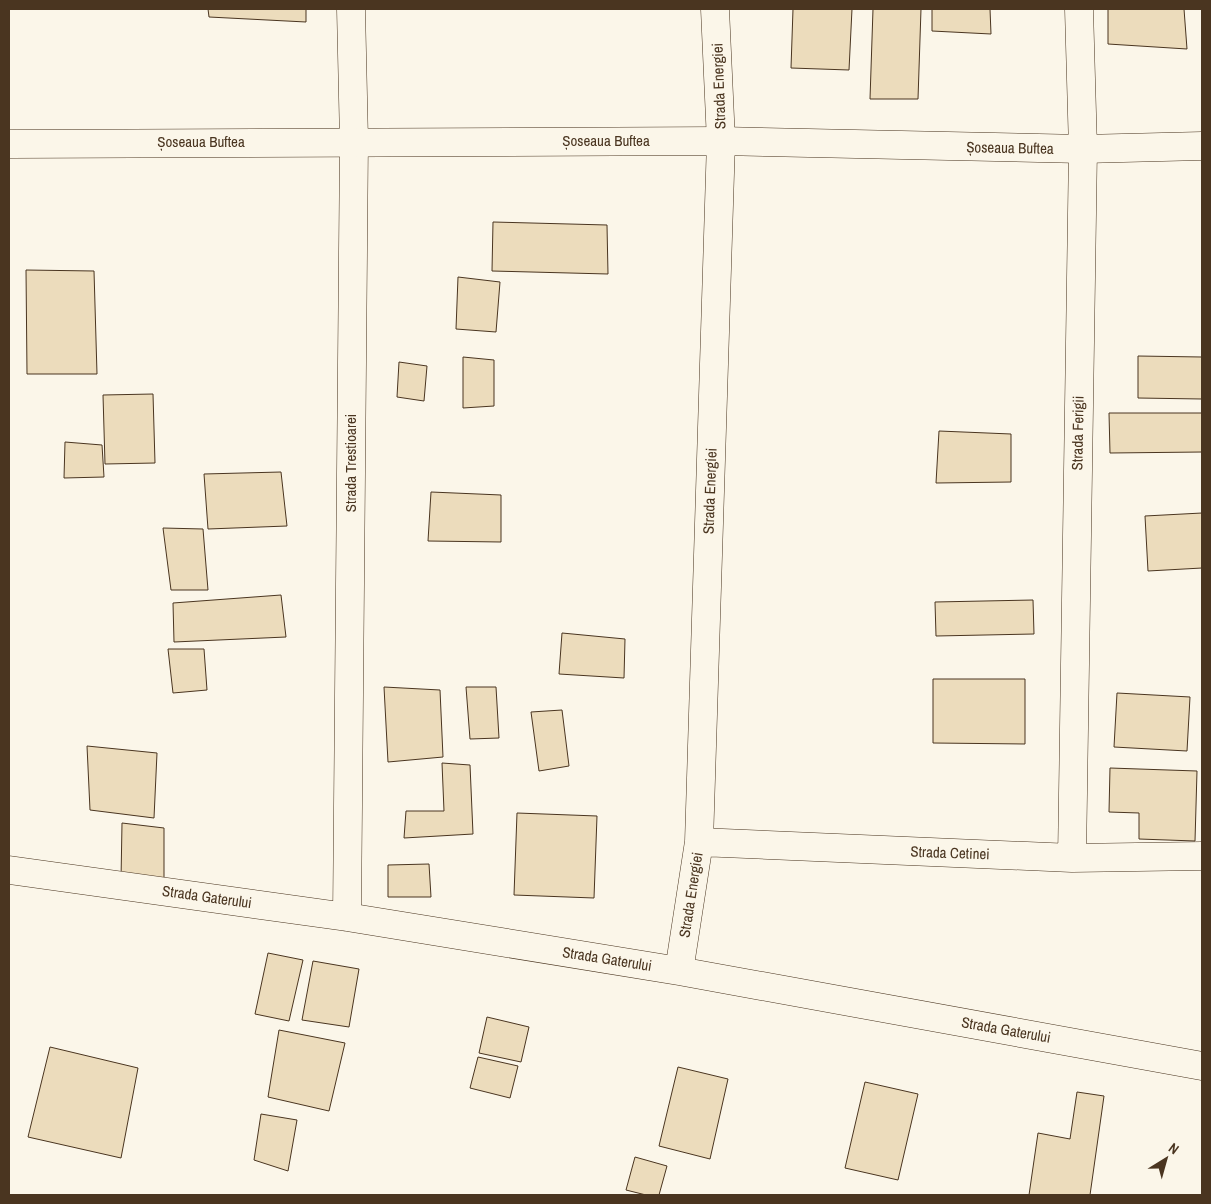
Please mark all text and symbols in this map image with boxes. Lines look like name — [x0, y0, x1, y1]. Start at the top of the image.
street label: Strada Energiei — [707, 43, 730, 129]
street label: Șoseaua Buftea — [562, 130, 650, 151]
street label: Șoseaua Buftea — [157, 131, 245, 152]
street label: Șoseaua Buftea — [966, 136, 1054, 159]
street label: Strada Ferigii — [1066, 396, 1089, 470]
street label: Strada Trestioarei — [340, 414, 361, 512]
street label: Strada Energiei — [698, 448, 721, 534]
street label: Strada Cetinei — [910, 841, 990, 864]
street label: Strada Energiei — [673, 851, 708, 939]
street label: Strada Gaterului — [161, 880, 253, 913]
street label: Strada Gaterului — [561, 941, 653, 976]
street label: Strada Gaterului — [960, 1011, 1052, 1048]
north arrow — [1141, 1134, 1191, 1184]
text: N — [1165, 1139, 1183, 1158]

